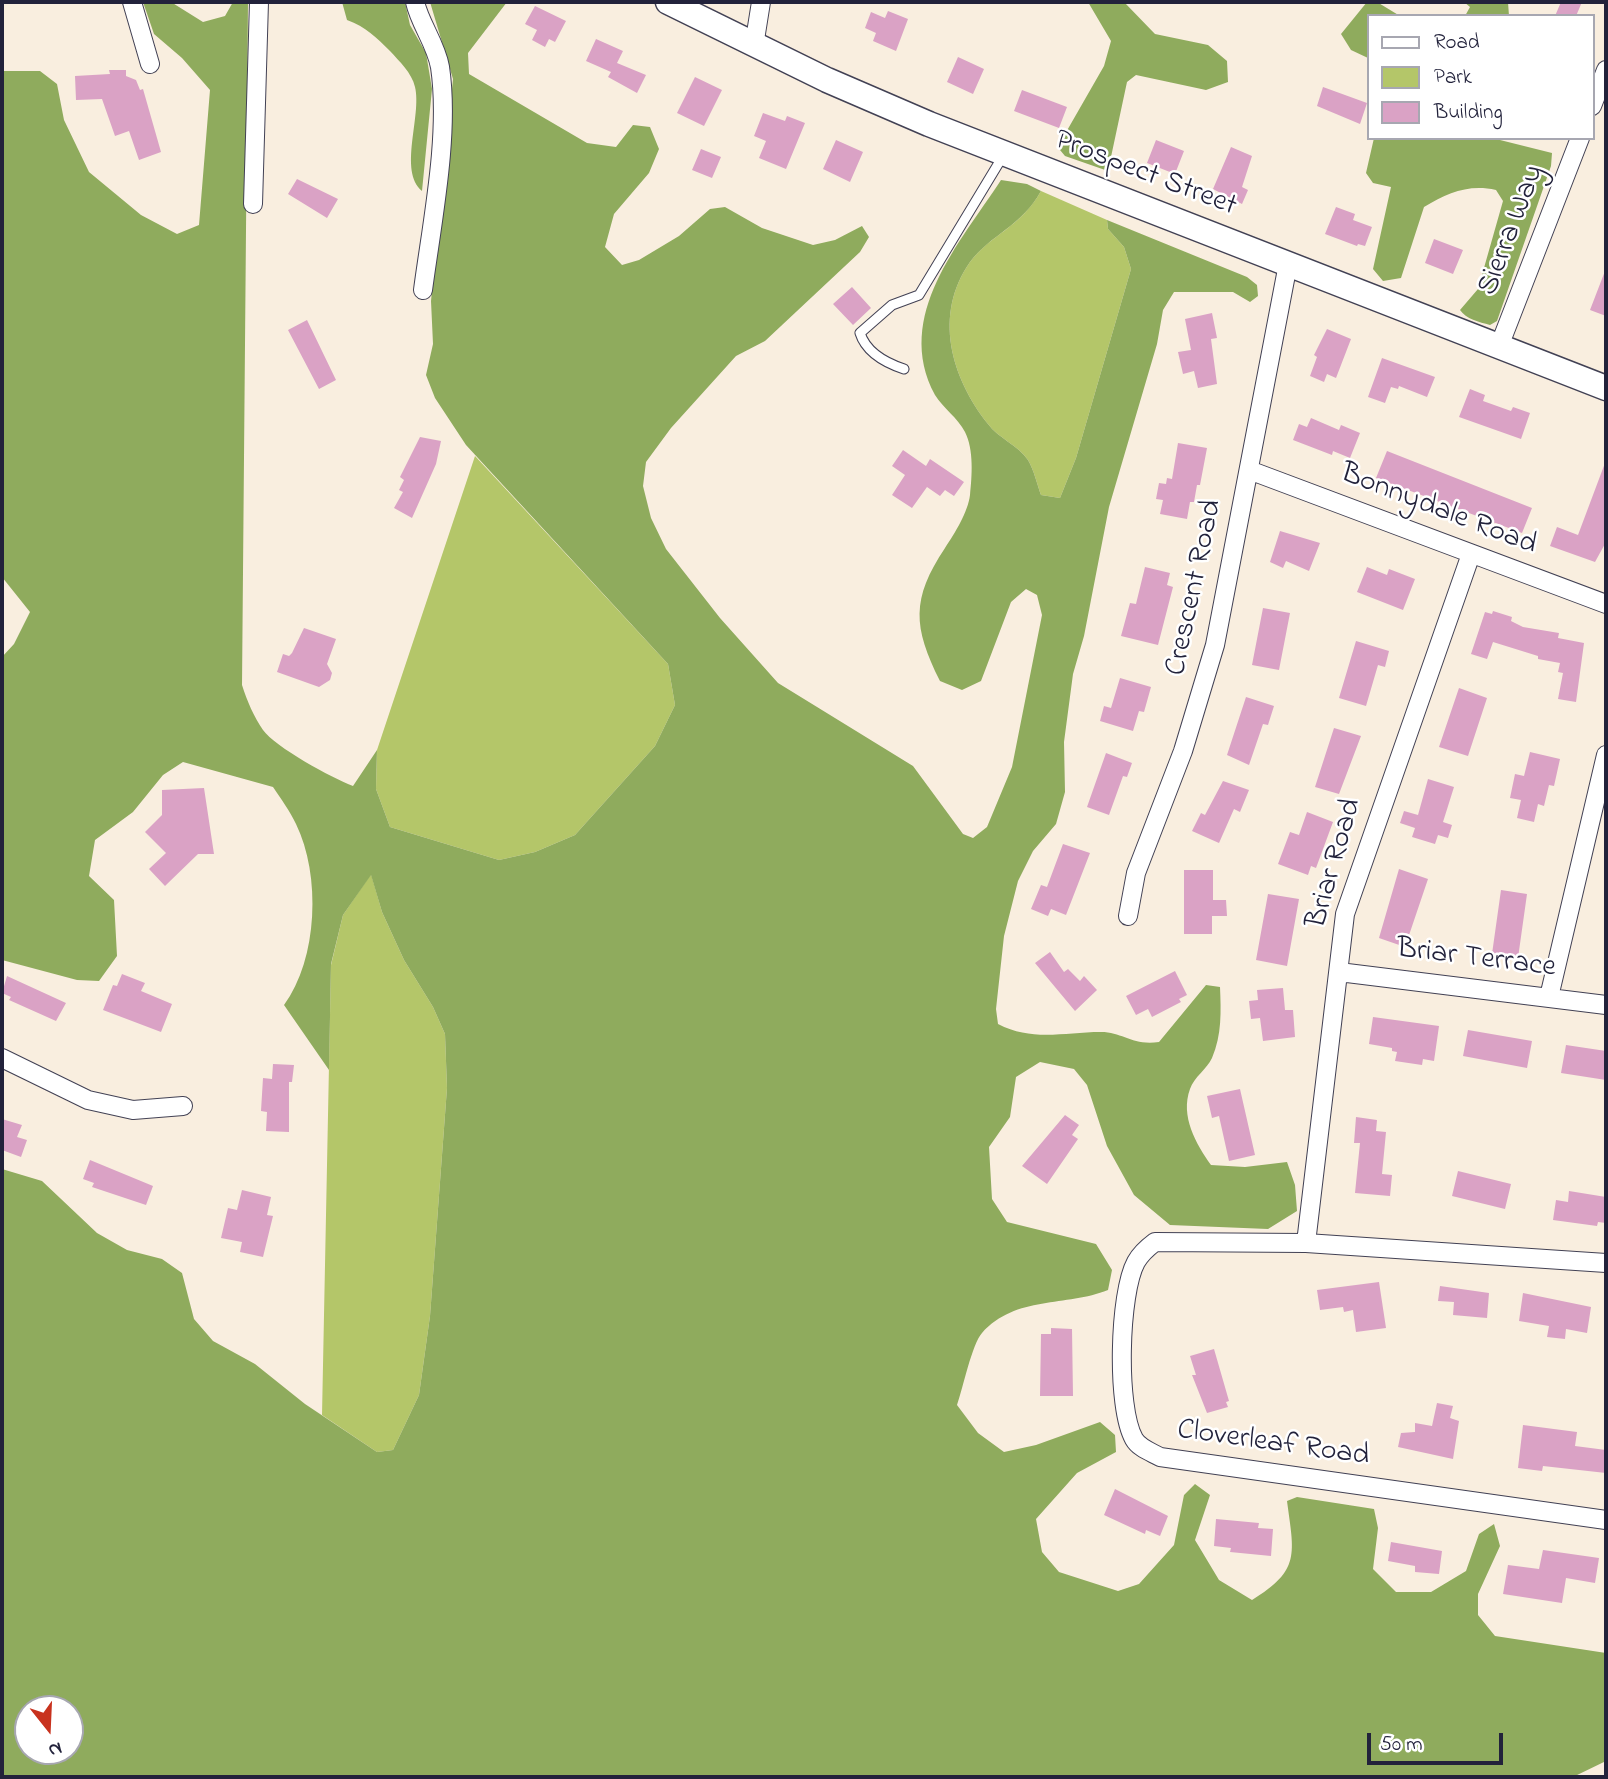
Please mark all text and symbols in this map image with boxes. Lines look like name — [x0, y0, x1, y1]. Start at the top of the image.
legend — [1366, 14, 1594, 140]
text: Road — [1434, 28, 1480, 58]
text: Park — [1434, 63, 1472, 93]
text: Building — [1434, 98, 1503, 128]
street label: Prospect Street — [1049, 124, 1241, 226]
street label: Sierra Way — [1472, 161, 1554, 301]
street label: Bonnydale Road — [1335, 457, 1541, 565]
street label: Crescent Road — [1160, 497, 1232, 679]
street label: Briar Road — [1300, 795, 1372, 933]
street label: Briar Terrace — [1394, 932, 1558, 988]
street label: Cloverleaf Road — [1175, 1414, 1371, 1476]
north arrow — [14, 1695, 84, 1765]
scale bar — [1370, 1720, 1506, 1764]
text: 50 m — [1380, 1730, 1423, 1760]
text: N — [45, 1734, 65, 1763]

